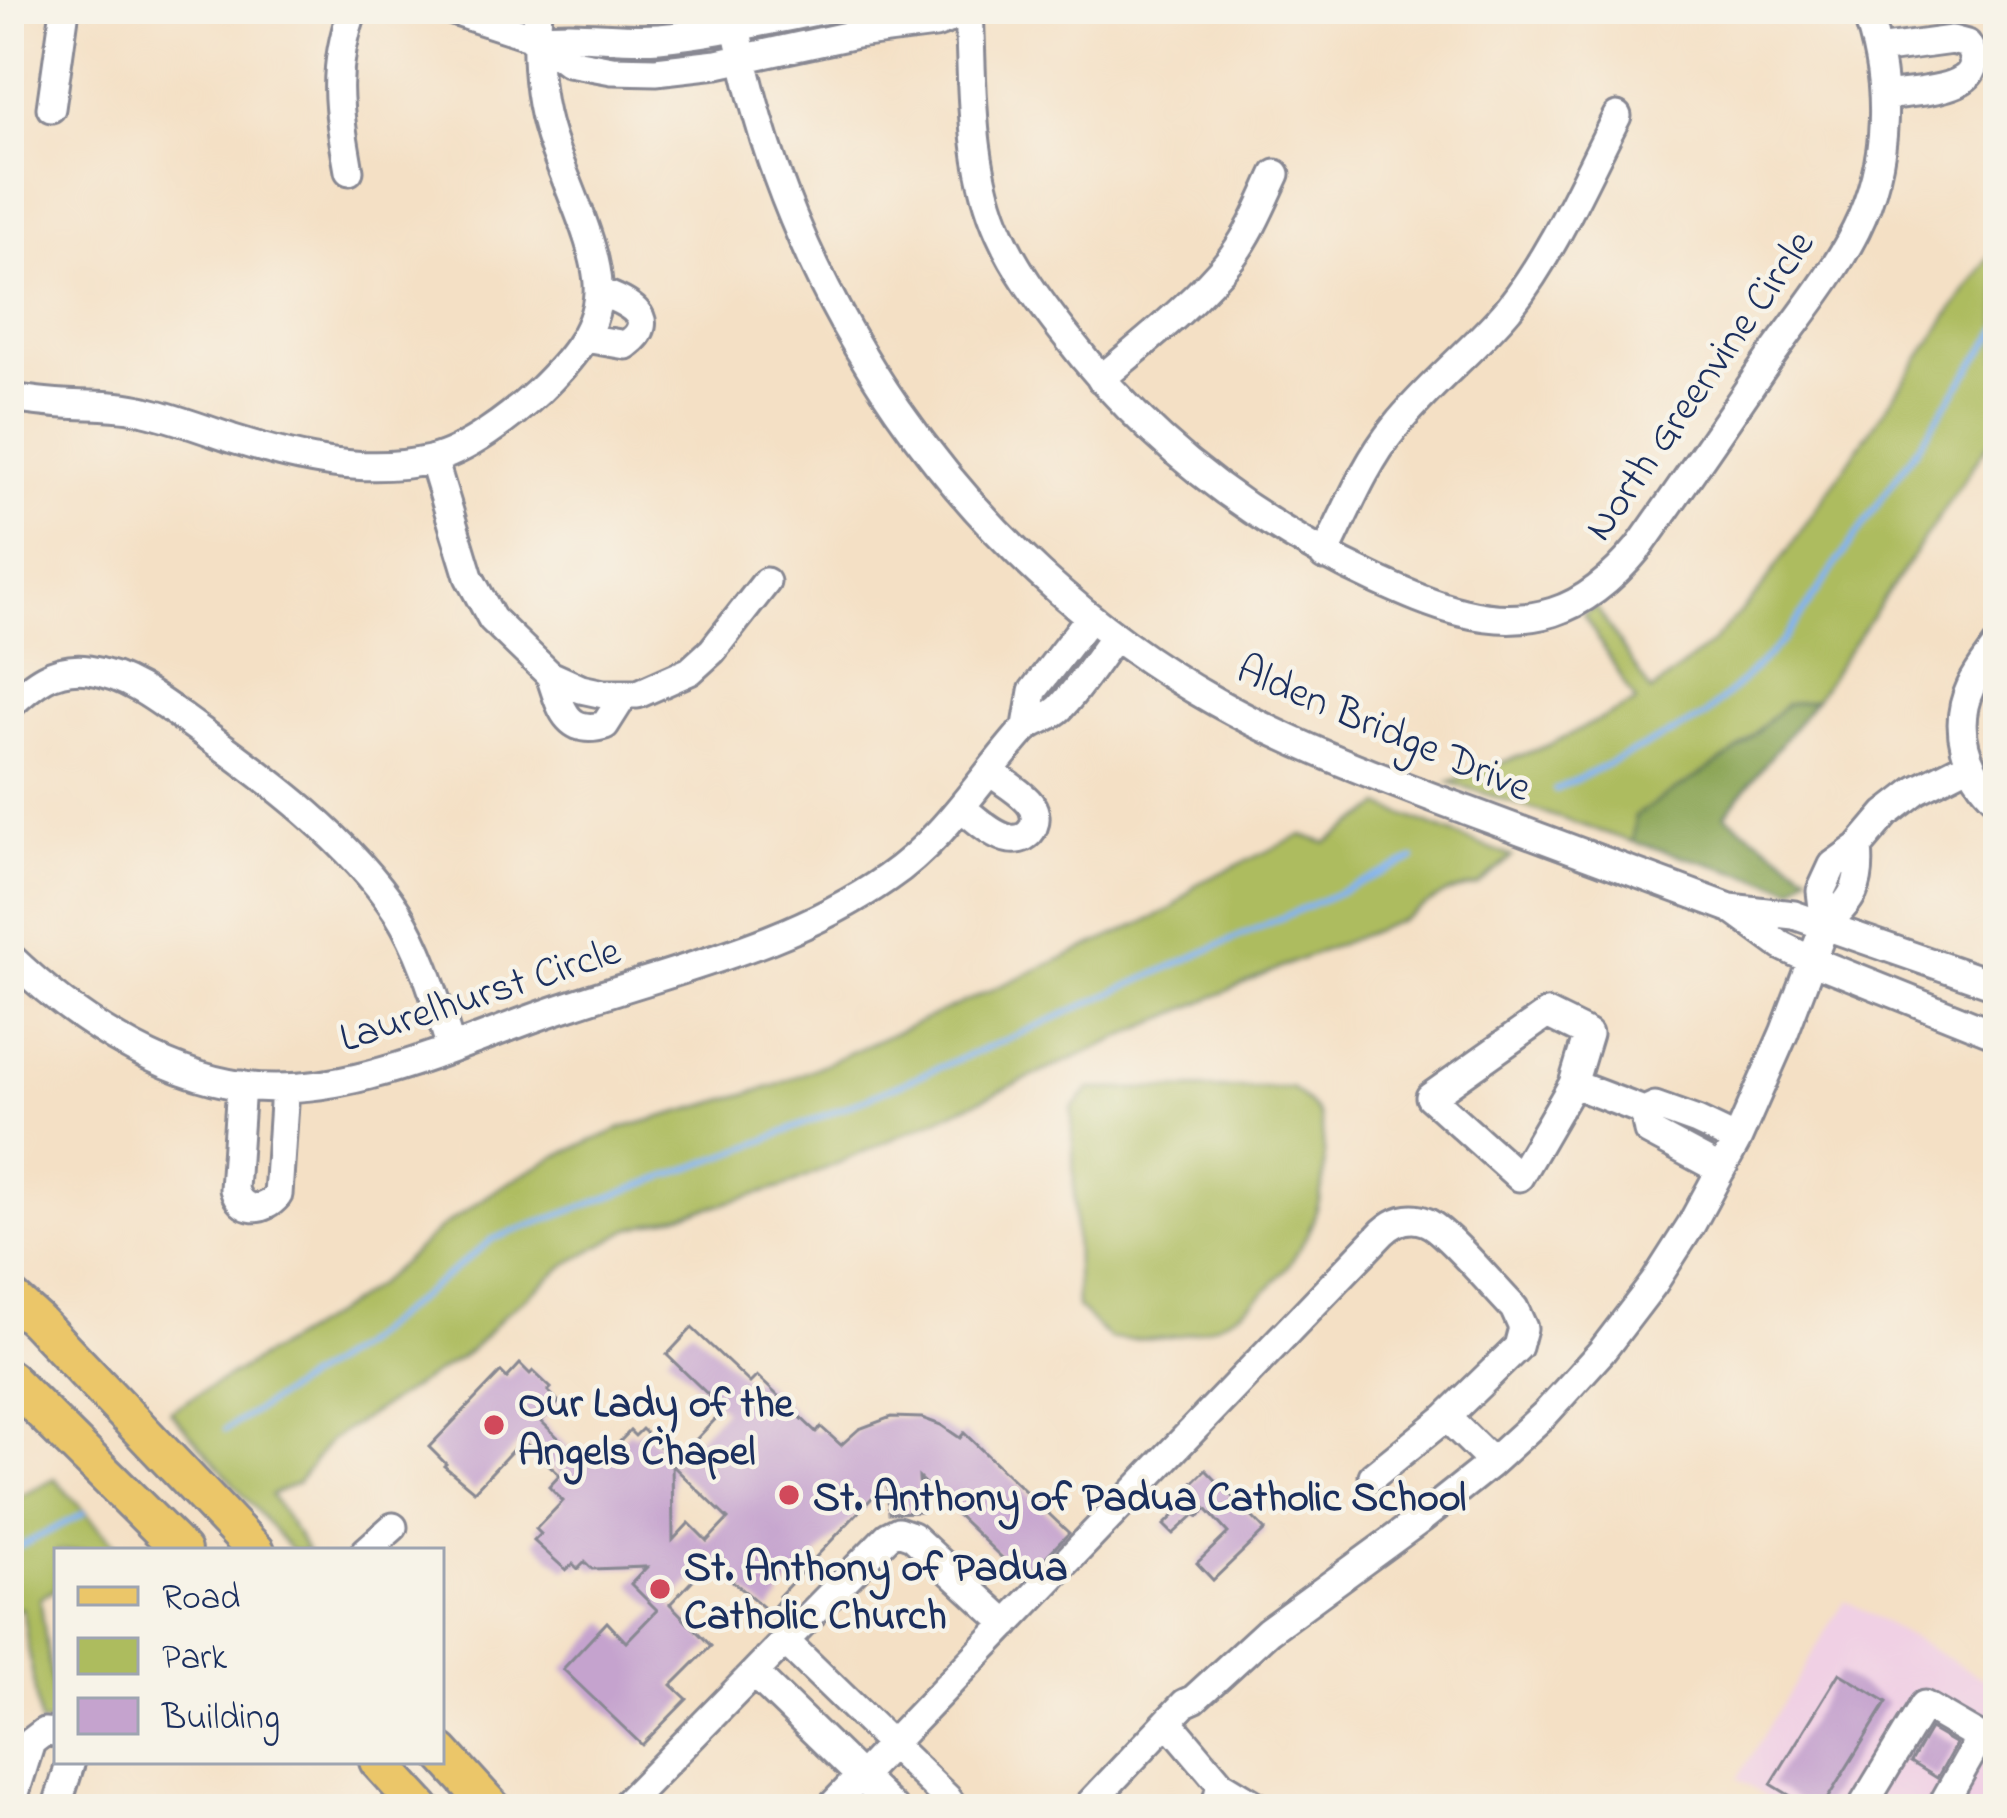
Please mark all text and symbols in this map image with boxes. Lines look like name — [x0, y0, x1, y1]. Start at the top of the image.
street label: North Greenvine Circle — [1570, 218, 1831, 555]
street label: Alden Bridge Drive — [1226, 641, 1540, 820]
street label: Laurelhurst Circle — [332, 922, 629, 1070]
place label: Our Lady of the Angels Chapel — [518, 1375, 795, 1485]
marker: Our Lady of the Angels Chapel — [481, 1412, 507, 1438]
place label: St. Anthony of Padua Catholic School — [813, 1469, 1466, 1530]
marker: St. Anthony of Padua Catholic School — [776, 1482, 802, 1508]
place label: St. Anthony of Padua Catholic Church — [684, 1539, 1068, 1648]
legend — [54, 1548, 444, 1764]
text: Road — [162, 1573, 240, 1626]
marker: St. Anthony of Padua Catholic Church — [647, 1576, 673, 1602]
text: Park — [162, 1633, 227, 1686]
text: Building — [161, 1693, 280, 1746]

